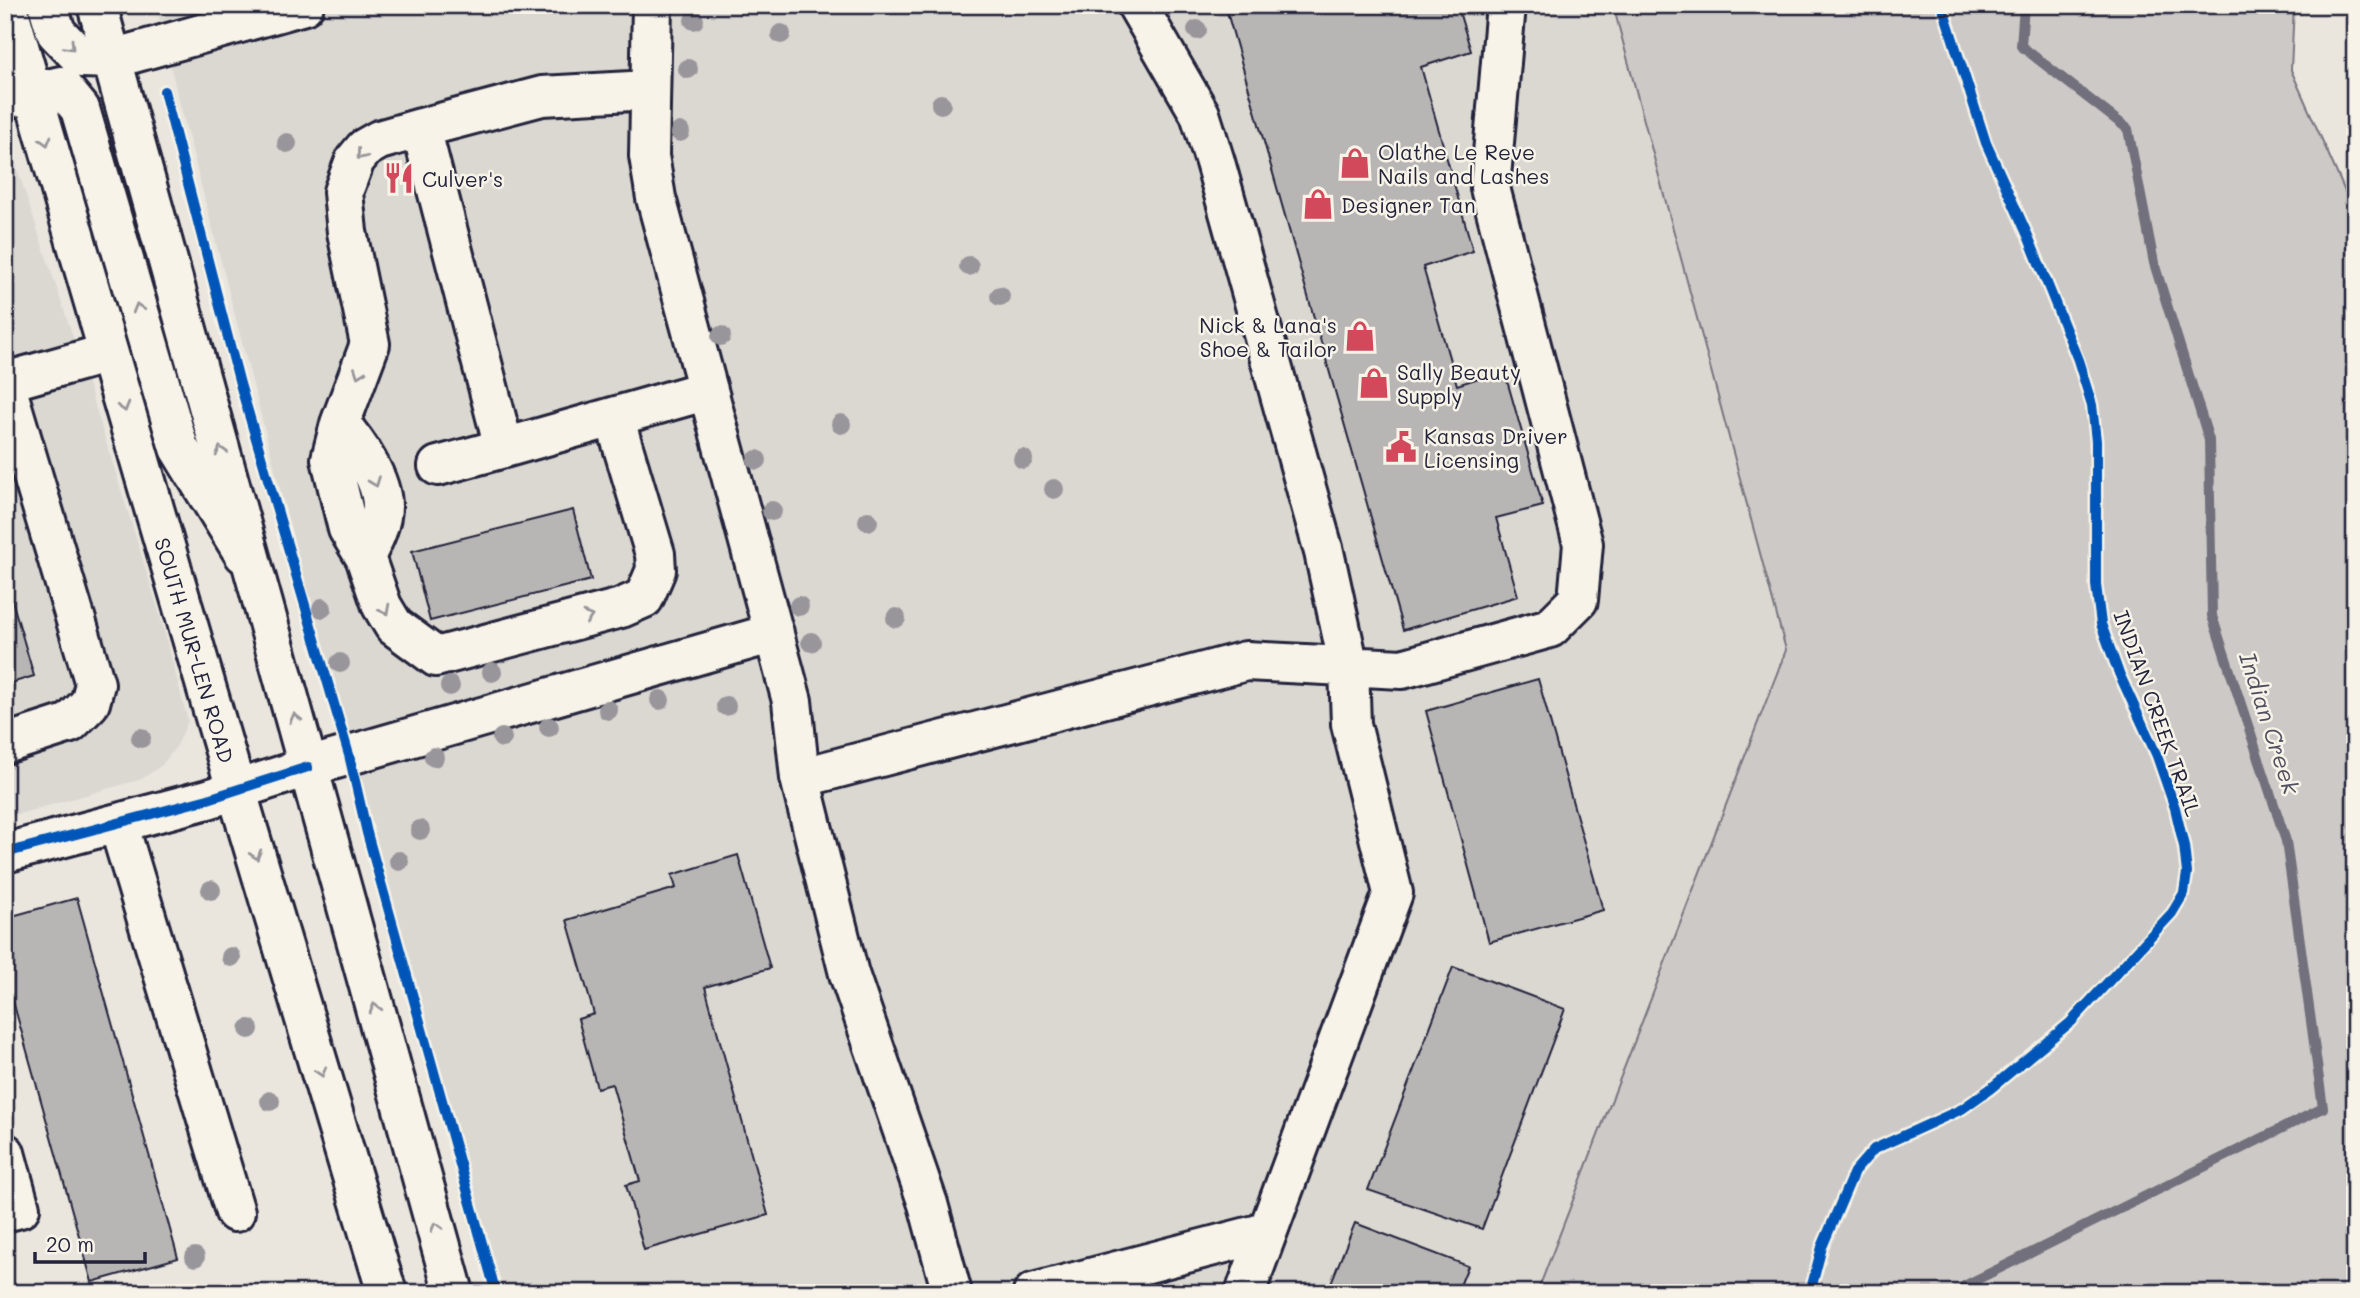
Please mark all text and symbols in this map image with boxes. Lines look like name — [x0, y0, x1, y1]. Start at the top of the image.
one-way arrow — [61, 38, 74, 51]
one-way arrow — [38, 135, 53, 147]
place label: Olathe Le Reve Nails and Lashes — [1378, 138, 1549, 189]
shop icon: Olathe Le Reve Nails and Lashes — [1338, 146, 1372, 180]
one-way arrow — [357, 147, 369, 160]
restaurant icon: Culver's — [382, 161, 416, 195]
place label: Culver's — [422, 165, 503, 192]
shop icon: Designer Tan — [1301, 187, 1335, 221]
place label: Designer Tan — [1341, 191, 1476, 218]
one-way arrow — [132, 303, 147, 315]
place label: Nick & Lana's Shoe & Tailor — [1199, 311, 1337, 362]
shop icon: Nick & Lana's Shoe & Tailor — [1343, 319, 1377, 353]
place label: Sally Beauty Supply — [1397, 358, 1521, 409]
shop icon: Sally Beauty Supply — [1357, 366, 1391, 400]
one-way arrow — [353, 367, 367, 379]
one-way arrow — [116, 400, 131, 412]
place label: Kansas Driver Licensing — [1424, 422, 1568, 473]
public building icon: Kansas Driver Licensing — [1384, 430, 1418, 464]
one-way arrow — [215, 445, 229, 457]
one-way arrow — [367, 475, 381, 488]
street label: SOUTH MUR-LEN ROAD — [150, 534, 241, 766]
one-way arrow — [377, 603, 391, 615]
street label: INDIAN CREEK TRAIL — [2108, 606, 2208, 820]
one-way arrow — [582, 611, 594, 625]
water label: Indian Creek — [2233, 648, 2307, 799]
one-way arrow — [288, 712, 303, 724]
one-way arrow — [247, 848, 262, 860]
one-way arrow — [369, 1002, 383, 1014]
one-way arrow — [312, 1066, 327, 1078]
scale bar — [35, 1221, 145, 1265]
one-way arrow — [430, 1221, 444, 1233]
text: 20 m — [46, 1230, 94, 1257]

